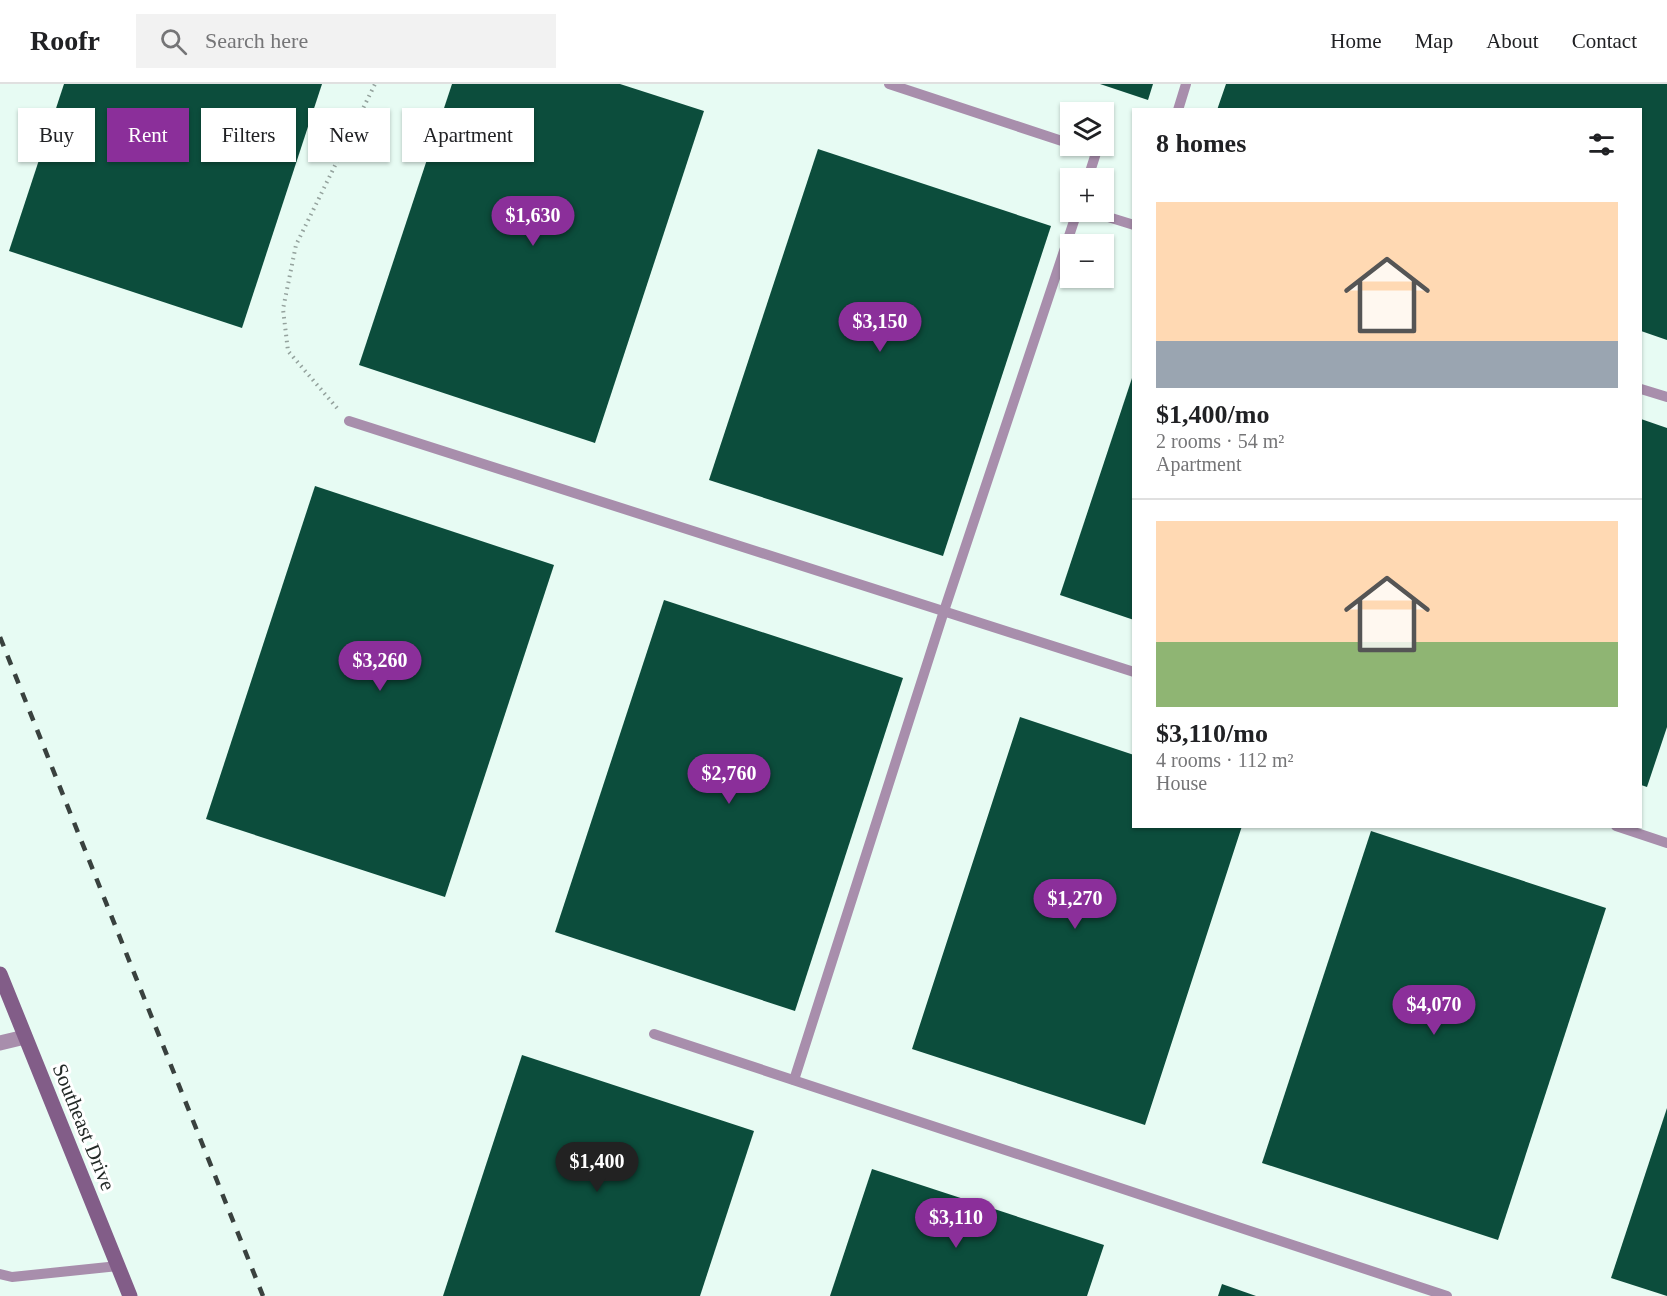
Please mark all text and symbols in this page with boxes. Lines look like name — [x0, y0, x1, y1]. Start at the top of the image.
search box — [136, 14, 556, 68]
text: Roofr — [30, 25, 100, 56]
icon: search — [157, 25, 190, 58]
text: Search here — [205, 28, 308, 53]
text: Home — [1330, 29, 1382, 53]
text: Map — [1415, 29, 1453, 53]
text: About — [1486, 29, 1539, 53]
text: Contact — [1572, 29, 1637, 53]
map controls — [1060, 102, 1114, 288]
button: layers — [1060, 102, 1114, 156]
chip: Buy — [18, 108, 95, 162]
chip: Rent — [107, 108, 189, 162]
chip: Filters — [201, 108, 296, 162]
chip: New — [308, 108, 390, 162]
chip: Apartment — [402, 108, 534, 162]
icon: filters — [1585, 128, 1618, 161]
text: 8 homes — [1156, 129, 1246, 158]
button: + — [1060, 168, 1114, 222]
pin: $1,630 — [484, 196, 582, 247]
text: $1,630 — [506, 204, 561, 226]
button: − — [1060, 234, 1114, 288]
icon: home — [1333, 241, 1441, 349]
pin: $3,150 — [831, 302, 929, 353]
text: $3,150 — [853, 310, 908, 332]
text: $1,400/mo — [1156, 400, 1269, 429]
text: 2 rooms · 54 m² — [1156, 430, 1284, 452]
text: Apartment — [1156, 453, 1242, 475]
icon: home — [1333, 560, 1441, 668]
pin: $3,260 — [331, 641, 429, 692]
text: $3,260 — [353, 649, 408, 671]
text: $3,110/mo — [1156, 719, 1268, 748]
text: 4 rooms · 112 m² — [1156, 749, 1293, 771]
pin: $2,760 — [680, 754, 778, 805]
text: $2,760 — [702, 762, 757, 784]
text: House — [1156, 772, 1207, 794]
pin: $1,270 — [1026, 879, 1124, 930]
text: $1,270 — [1048, 887, 1103, 909]
pin: $4,070 — [1385, 985, 1483, 1036]
text: $4,070 — [1407, 993, 1462, 1015]
street label: Southeast Drive — [48, 1060, 120, 1194]
pin: $1,400 — [548, 1142, 646, 1193]
text: $1,400 — [570, 1150, 625, 1172]
pin: $3,110 — [907, 1198, 1005, 1249]
text: $3,110 — [929, 1206, 983, 1228]

